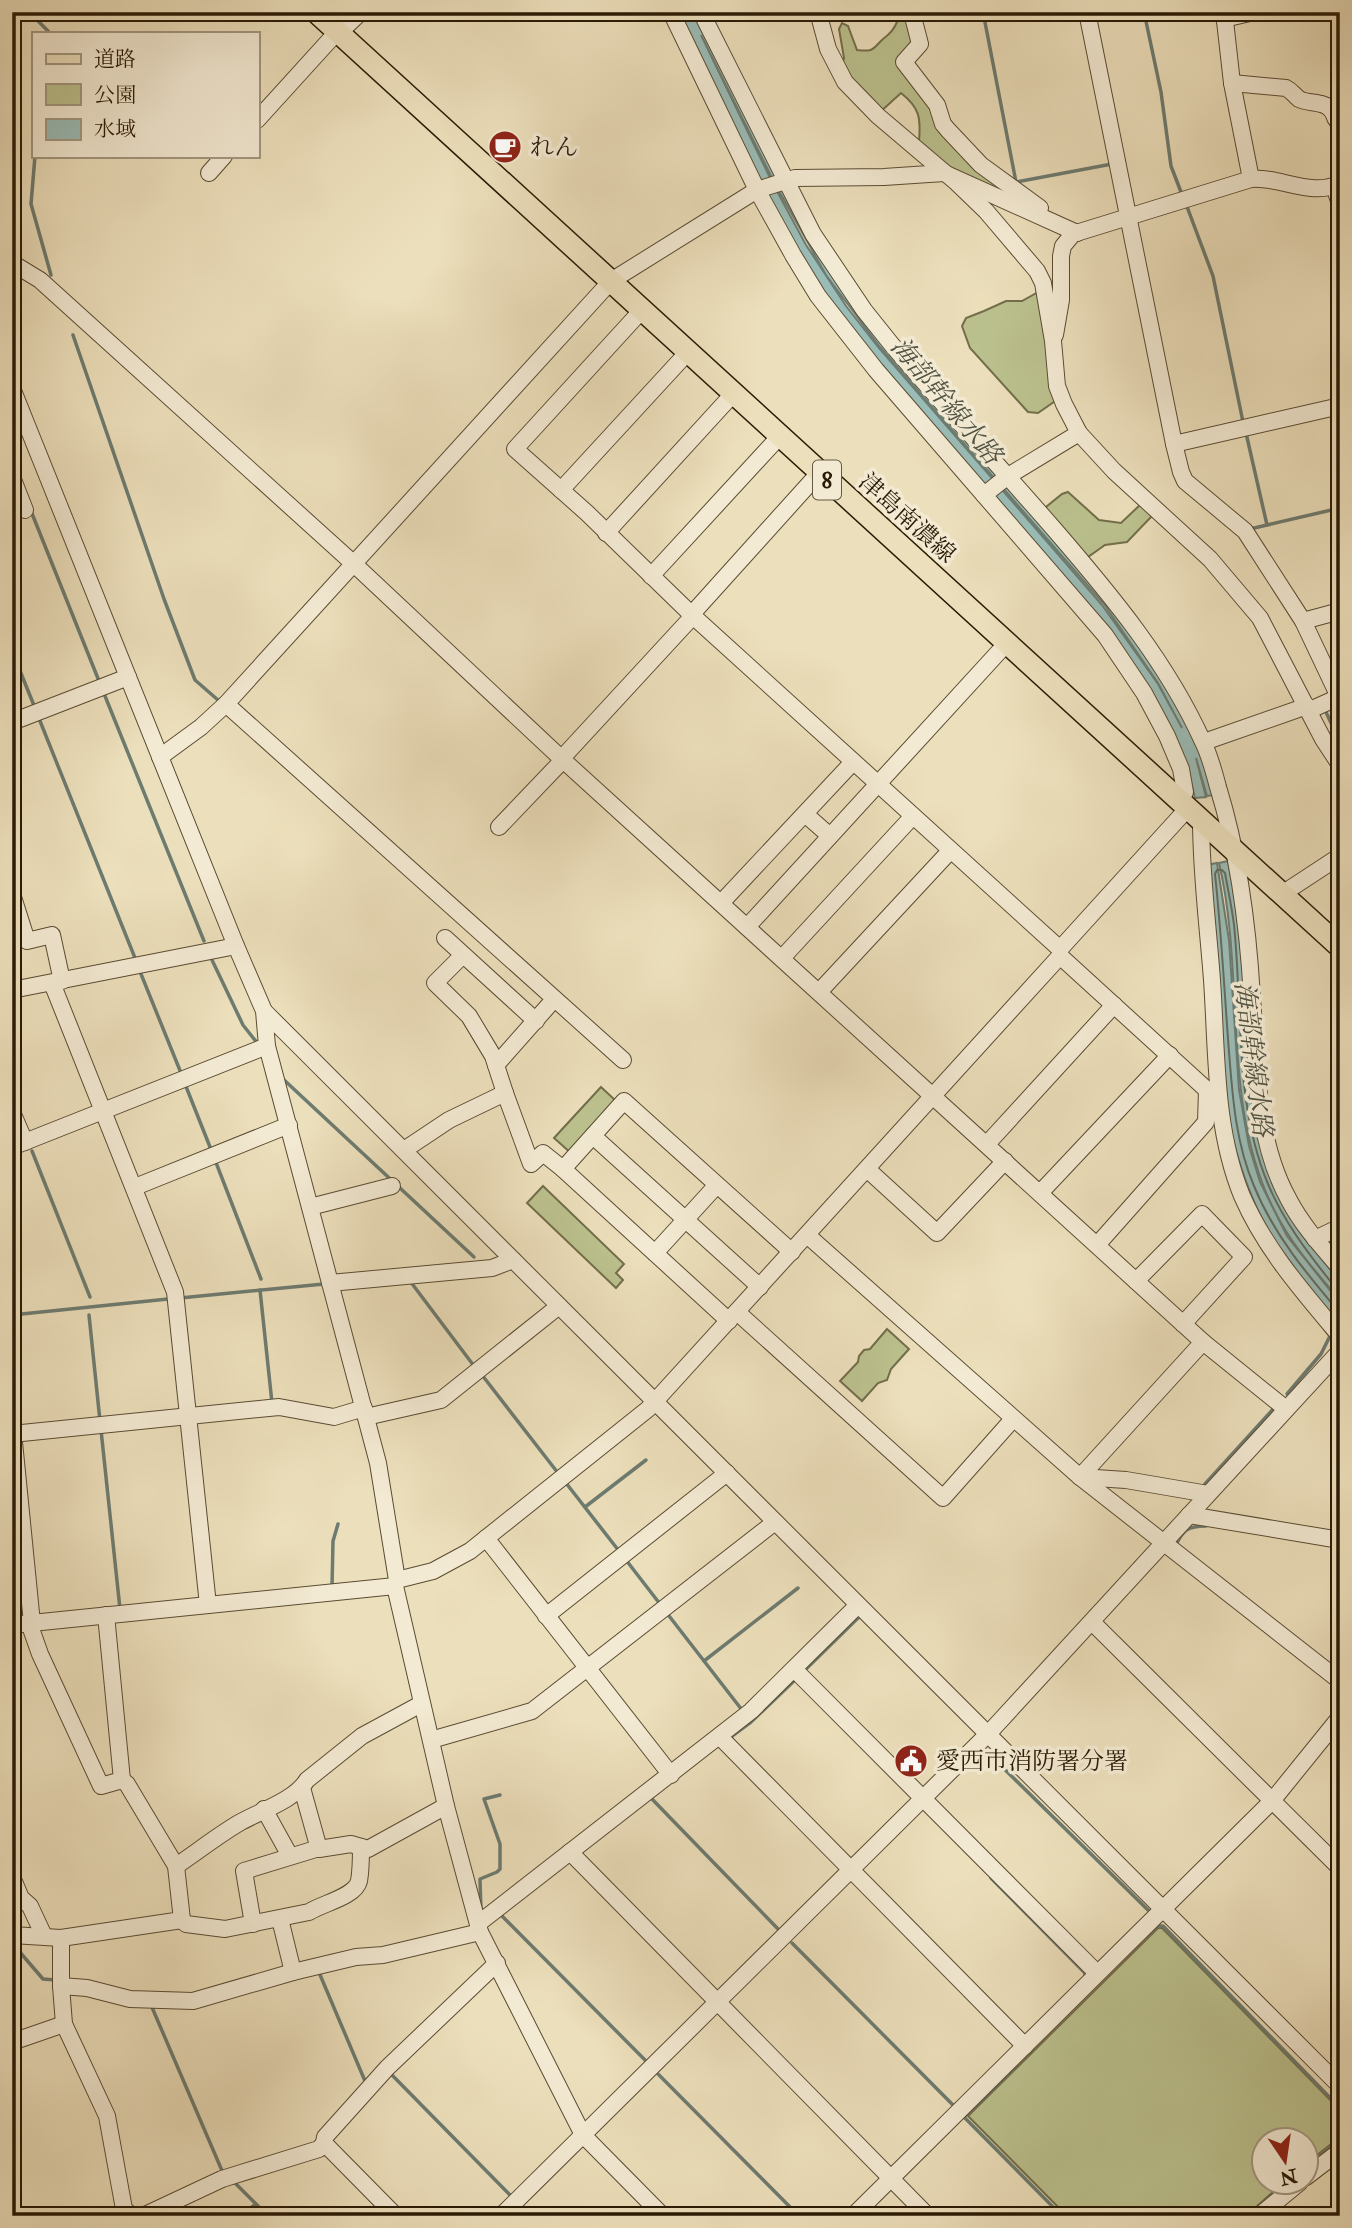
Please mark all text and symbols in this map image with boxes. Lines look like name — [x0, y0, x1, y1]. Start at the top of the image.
legend — [32, 32, 259, 158]
text: 道路 — [94, 46, 136, 73]
text: 公園 — [94, 82, 136, 109]
text: 水域 — [94, 116, 136, 143]
cafe icon: れん — [486, 128, 524, 166]
place label: れん — [530, 132, 578, 163]
water label: 海部幹線水路 — [884, 331, 1010, 473]
road number: 8 — [813, 460, 841, 500]
street label: 津島南濃線 — [852, 466, 962, 570]
water label: 海部幹線水路 — [1228, 980, 1279, 1140]
public building icon: 愛西市消防署分署 — [892, 1742, 930, 1780]
place label: 愛西市消防署分署 — [936, 1746, 1128, 1777]
north arrow — [1250, 2126, 1320, 2196]
text: N — [1277, 2163, 1301, 2190]

